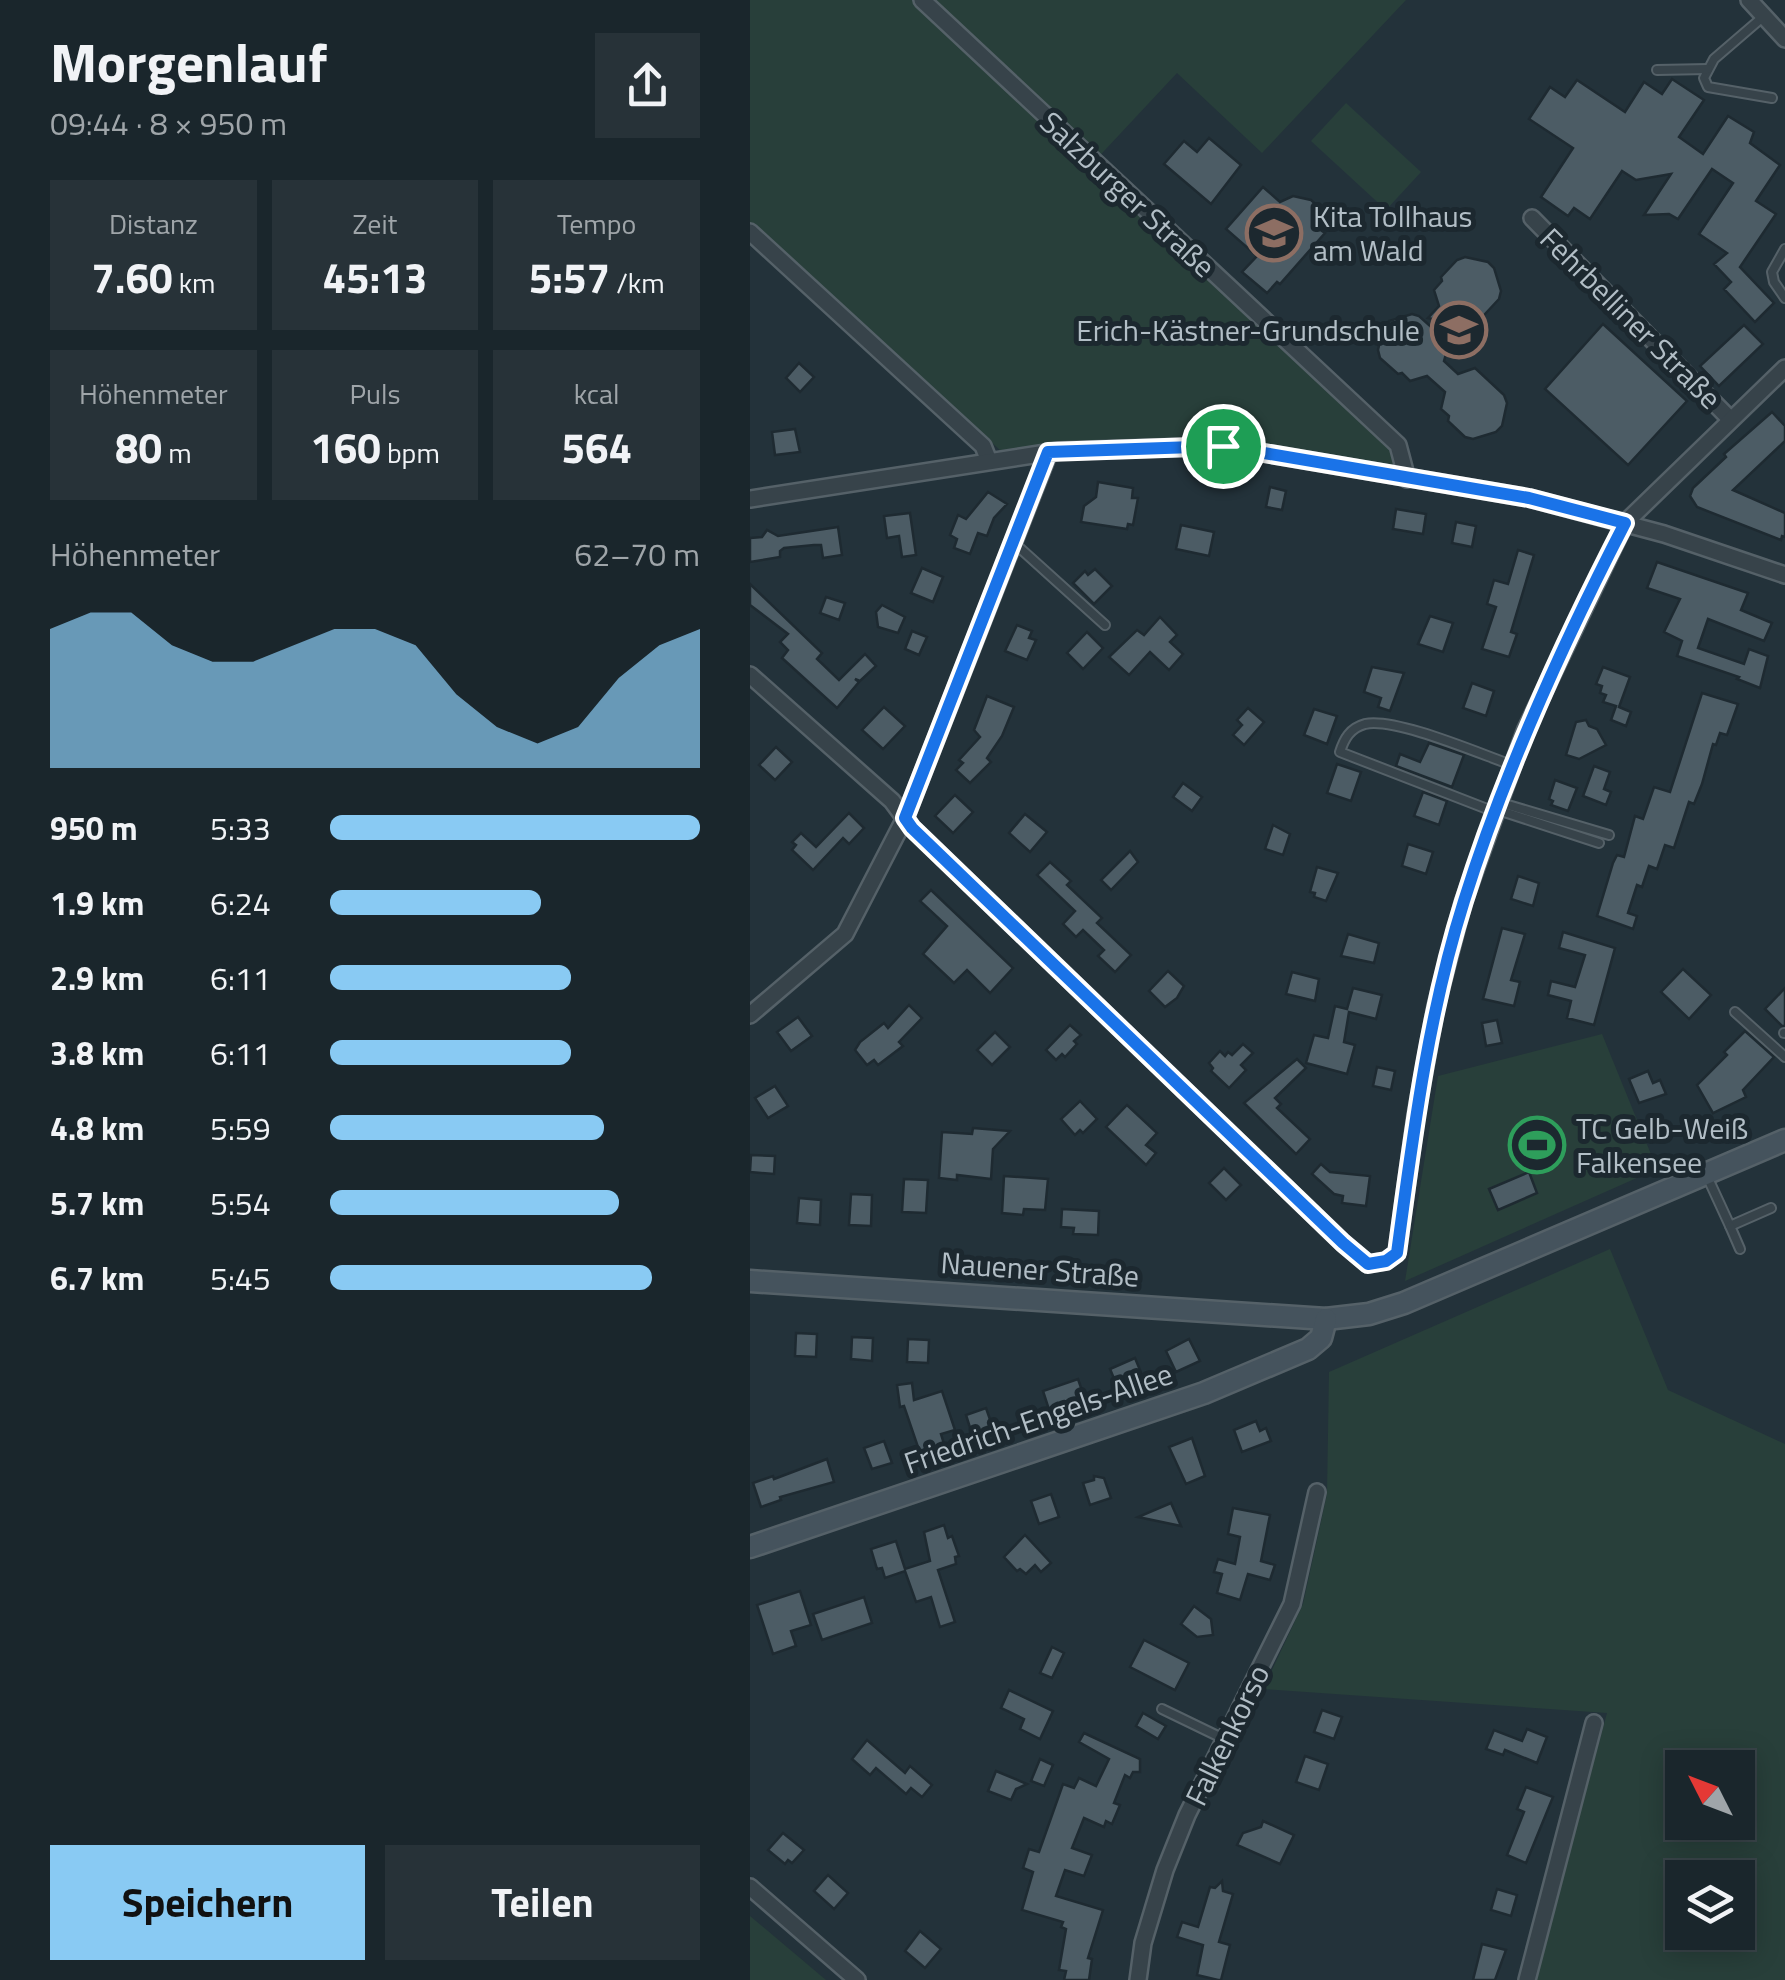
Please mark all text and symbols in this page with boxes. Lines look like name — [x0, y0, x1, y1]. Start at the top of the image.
text: Morgenlauf — [50, 20, 327, 103]
button: share — [595, 33, 700, 138]
text: 09:44 · 8 × 950 m — [50, 99, 287, 147]
street label: Salzburger Straße — [1030, 100, 1226, 288]
place label: Kita Tollhaus am Wald — [1313, 193, 1473, 273]
text: Distanz — [109, 202, 198, 245]
text: Zeit — [353, 202, 397, 245]
text: Tempo — [557, 202, 636, 245]
school or university icon: Kita Tollhaus am Wald — [1244, 203, 1304, 263]
street label: Fehrbelliner Straße — [1530, 217, 1732, 419]
text: 7.60 — [91, 245, 172, 309]
text: 45:13 — [323, 245, 427, 309]
text: 5:57 — [529, 245, 610, 309]
text: km — [172, 261, 215, 304]
text: /km — [610, 261, 665, 304]
school or university icon: Erich-Kästner-Grundschule — [1429, 300, 1489, 360]
place label: Erich-Kästner-Grundschule — [1076, 307, 1420, 353]
text: Höhenmeter — [79, 372, 228, 415]
text: Puls — [350, 372, 400, 415]
text: kcal — [574, 372, 620, 415]
pin — [1181, 404, 1266, 489]
text: 80 — [115, 415, 162, 479]
text: 160 — [310, 415, 381, 479]
text: 564 — [561, 415, 632, 479]
icon: arrive — [1196, 419, 1251, 474]
text: m — [162, 431, 192, 474]
text: bpm — [381, 431, 440, 474]
text: Höhenmeter — [50, 530, 220, 578]
text: 62–70 m — [574, 530, 700, 578]
text: 950 m — [50, 804, 138, 852]
text: 5:33 — [210, 804, 271, 852]
text: 1.9 km — [50, 879, 144, 927]
text: 6:24 — [210, 879, 271, 927]
text: 2.9 km — [50, 954, 144, 1002]
text: 6:11 — [210, 954, 271, 1002]
text: 3.8 km — [50, 1029, 144, 1077]
text: 6:11 — [210, 1029, 271, 1077]
text: 4.8 km — [50, 1104, 144, 1152]
text: 5:59 — [210, 1104, 271, 1152]
place label: TC Gelb-Weiß Falkensee — [1576, 1105, 1748, 1185]
sports icon: TC Gelb-Weiß Falkensee — [1507, 1115, 1567, 1175]
text: 5.7 km — [50, 1179, 144, 1227]
text: 5:54 — [210, 1179, 271, 1227]
street label: Nauener Straße — [939, 1239, 1141, 1299]
text: 6.7 km — [50, 1254, 144, 1302]
text: 5:45 — [210, 1254, 271, 1302]
street label: Friedrich-Engels-Allee — [898, 1350, 1178, 1486]
street label: Falkenkorso — [1173, 1657, 1281, 1813]
north arrow — [1665, 1750, 1755, 1840]
map controls — [1665, 1750, 1755, 1950]
button: Speichern — [50, 1845, 365, 1960]
button: Teilen — [385, 1845, 700, 1960]
button: layers — [1665, 1860, 1755, 1950]

